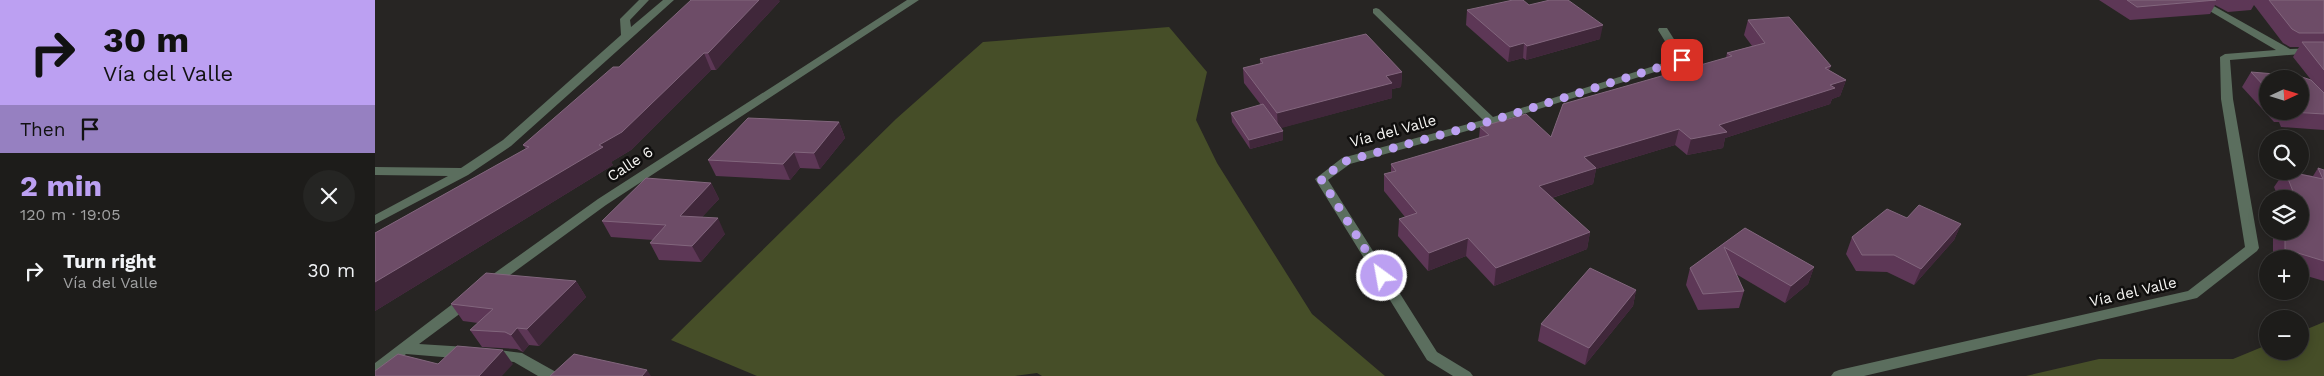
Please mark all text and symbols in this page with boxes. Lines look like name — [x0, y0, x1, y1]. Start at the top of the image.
text: 30 m — [103, 19, 189, 61]
icon: right — [20, 20, 85, 85]
pin — [1661, 39, 1703, 81]
icon: arrive — [1668, 46, 1696, 74]
text: Vía del Valle — [103, 61, 233, 86]
north arrow — [2259, 70, 2309, 120]
map controls — [2259, 70, 2309, 360]
street label: Vía del Valle — [1348, 111, 1438, 151]
icon: arrive — [76, 115, 104, 143]
text: Then — [20, 118, 66, 141]
button: search — [2259, 130, 2309, 180]
street label: Calle 6 — [604, 143, 656, 185]
text: 2 min — [20, 168, 102, 203]
button: close — [303, 170, 355, 222]
button: layers — [2259, 190, 2309, 240]
text: 120 m · 19:05 — [20, 205, 121, 224]
position arrow — [1355, 249, 1407, 301]
text: Turn right — [63, 250, 156, 273]
button: + — [2259, 250, 2309, 300]
icon: right — [20, 257, 48, 285]
text: 30 m — [308, 259, 355, 282]
text: Vía del Valle — [63, 273, 158, 292]
street label: Vía del Valle — [2088, 273, 2178, 311]
button: − — [2259, 310, 2309, 360]

